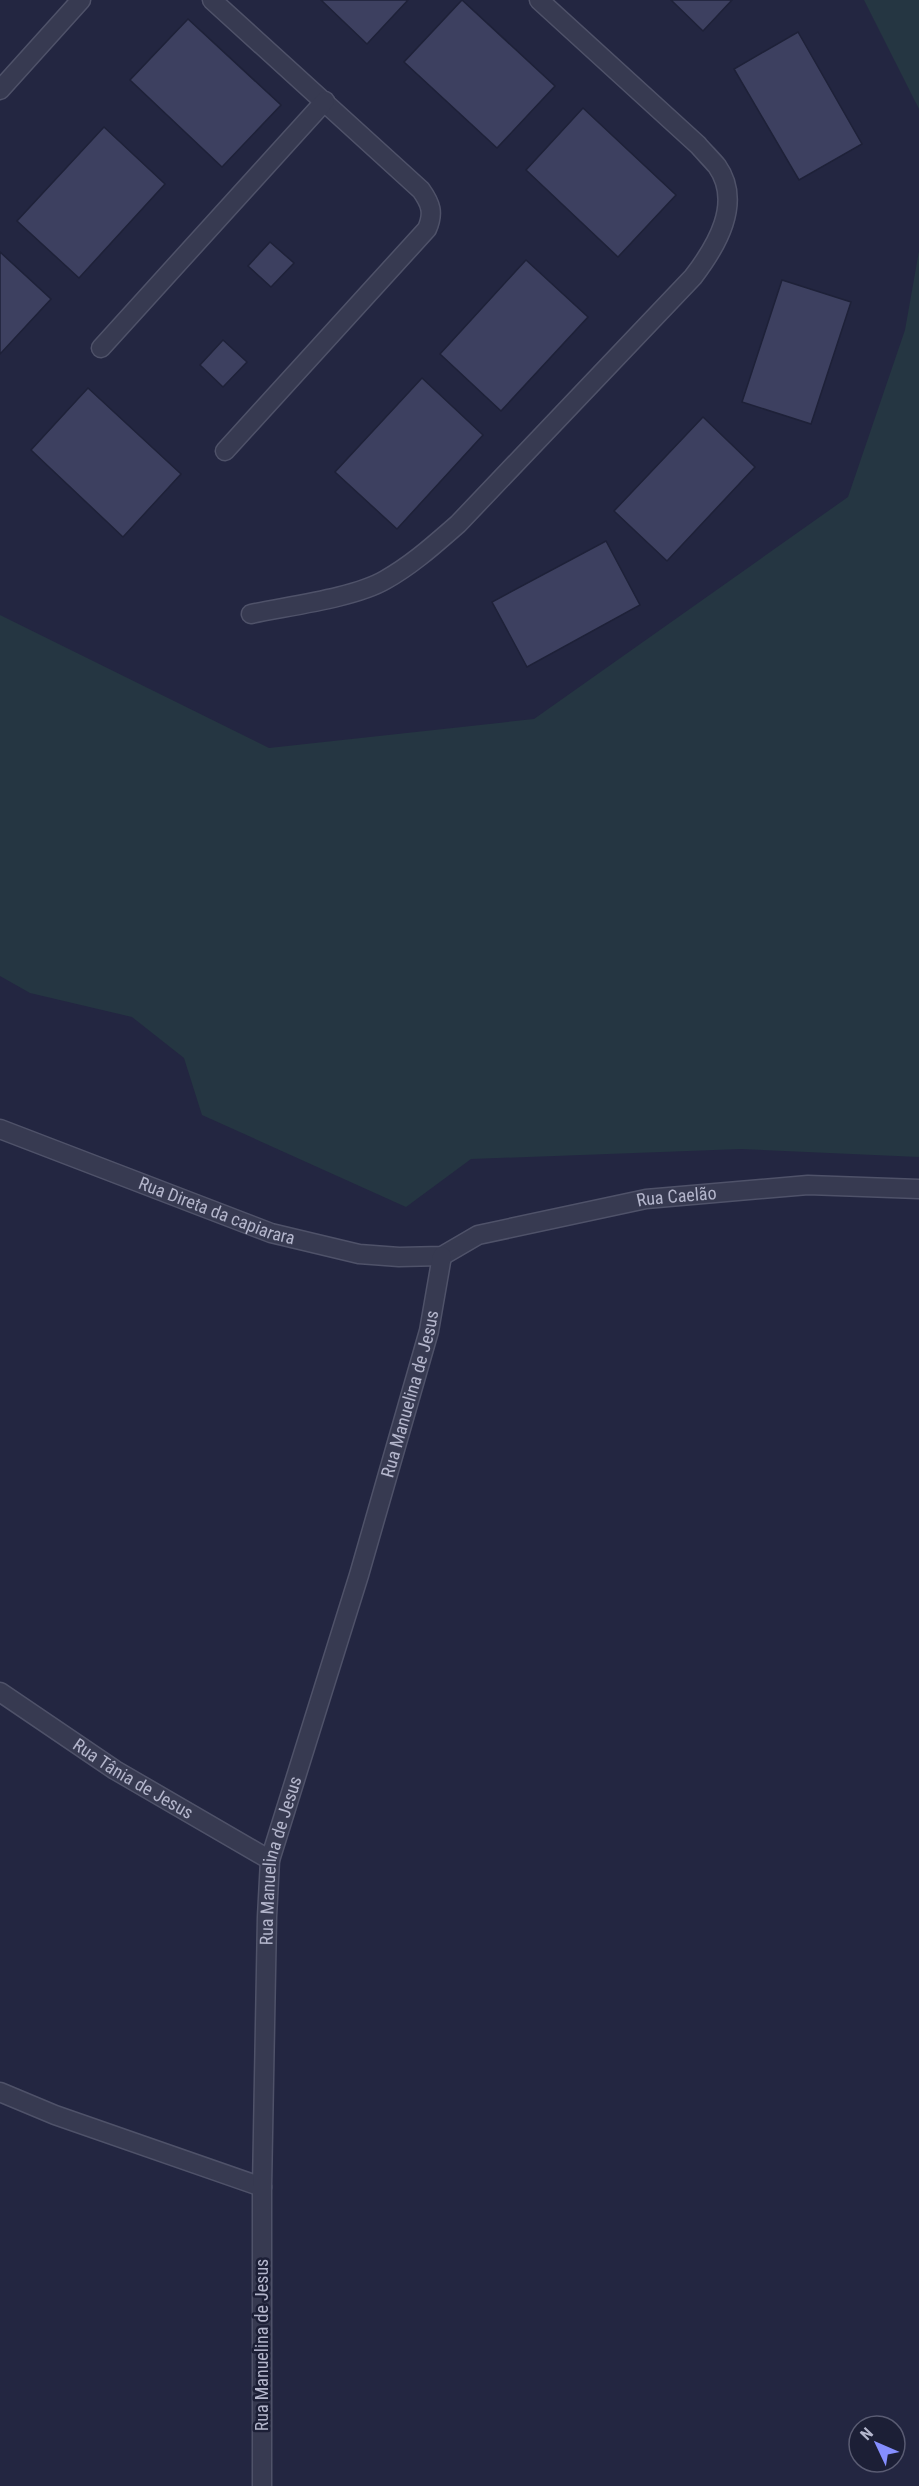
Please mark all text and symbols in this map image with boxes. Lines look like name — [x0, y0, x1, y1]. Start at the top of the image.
street label: Rua Direta da capiarara — [136, 1172, 297, 1248]
street label: Rua Caelão — [634, 1182, 717, 1211]
street label: Rua Manuelina de Jesus — [377, 1309, 442, 1480]
street label: Rua Tânia de Jesus — [69, 1734, 197, 1823]
street label: Rua Manuelina de Jesus — [255, 1773, 306, 1946]
street label: Rua Manuelina de Jesus — [251, 2259, 272, 2431]
north arrow — [847, 2414, 907, 2474]
text: N — [856, 2424, 877, 2444]

